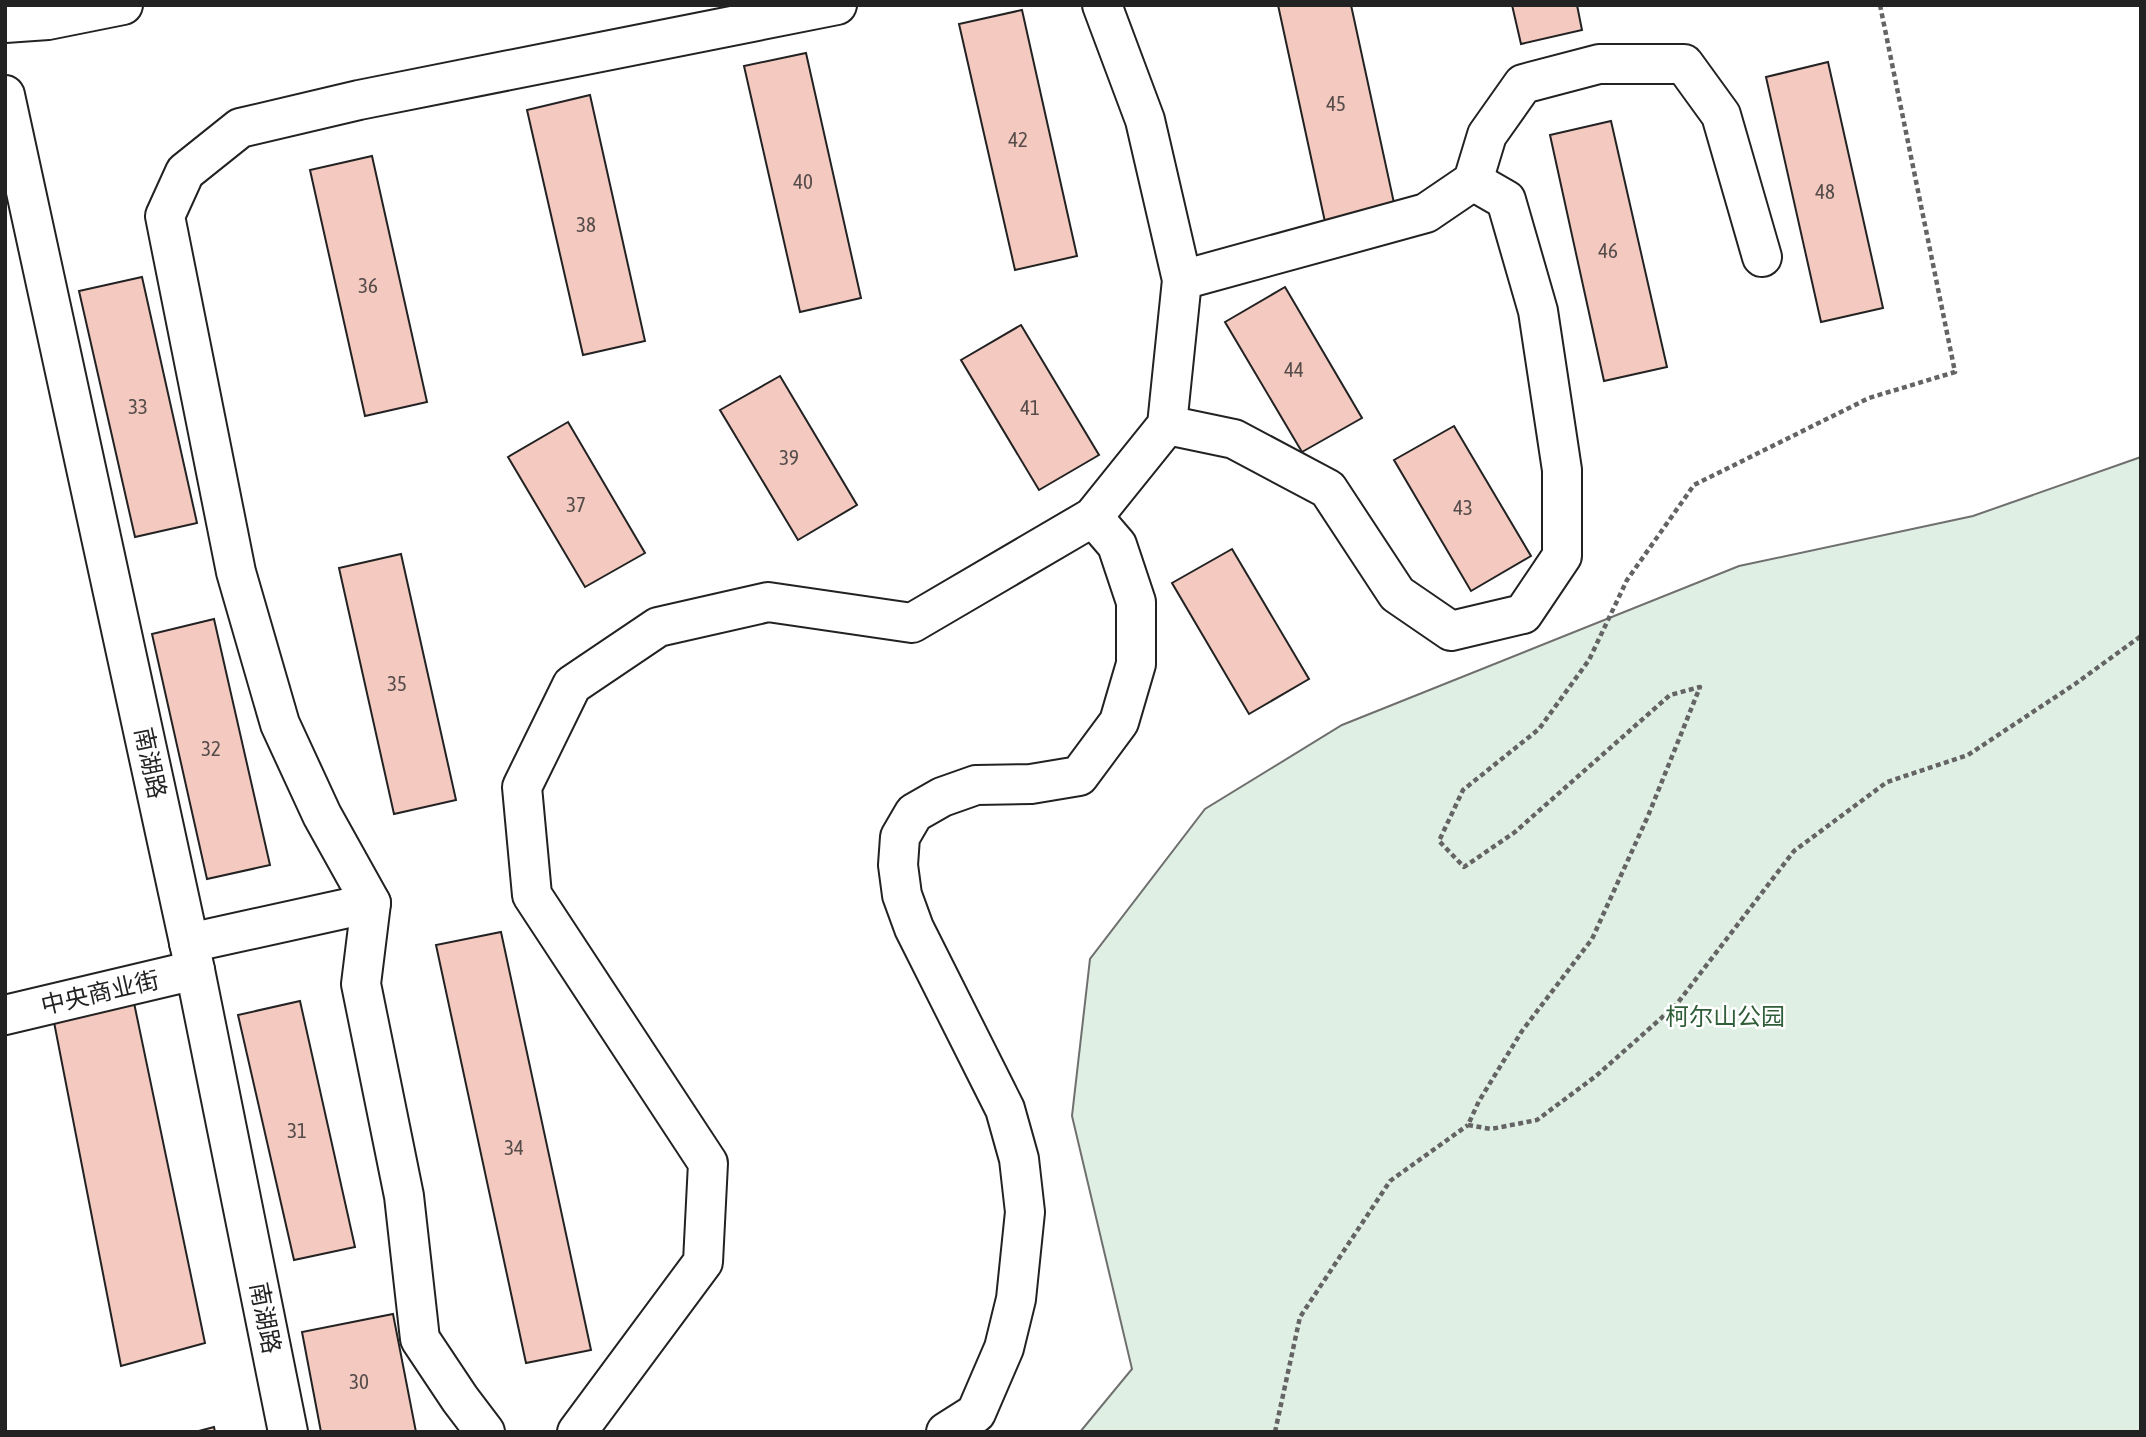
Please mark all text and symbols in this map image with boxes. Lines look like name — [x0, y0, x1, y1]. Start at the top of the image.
house number: 45 — [1326, 91, 1346, 115]
house number: 42 — [1008, 127, 1028, 151]
house number: 40 — [793, 169, 813, 193]
house number: 48 — [1815, 179, 1835, 203]
house number: 38 — [576, 212, 596, 236]
house number: 46 — [1598, 238, 1618, 262]
house number: 36 — [358, 273, 378, 297]
house number: 44 — [1284, 357, 1304, 381]
house number: 33 — [128, 394, 148, 418]
house number: 41 — [1020, 395, 1040, 419]
house number: 39 — [779, 445, 799, 469]
house number: 37 — [566, 492, 586, 516]
house number: 43 — [1453, 495, 1473, 519]
house number: 35 — [387, 671, 407, 695]
street label: 南湖路 — [130, 725, 171, 801]
house number: 32 — [201, 736, 221, 760]
street label: 中央商业街 — [38, 966, 161, 1019]
park label: 柯尔山公园 — [1665, 1003, 1785, 1030]
house number: 31 — [287, 1118, 307, 1142]
house number: 34 — [504, 1135, 524, 1159]
street label: 南湖路 — [245, 1280, 286, 1356]
house number: 30 — [349, 1369, 369, 1393]

